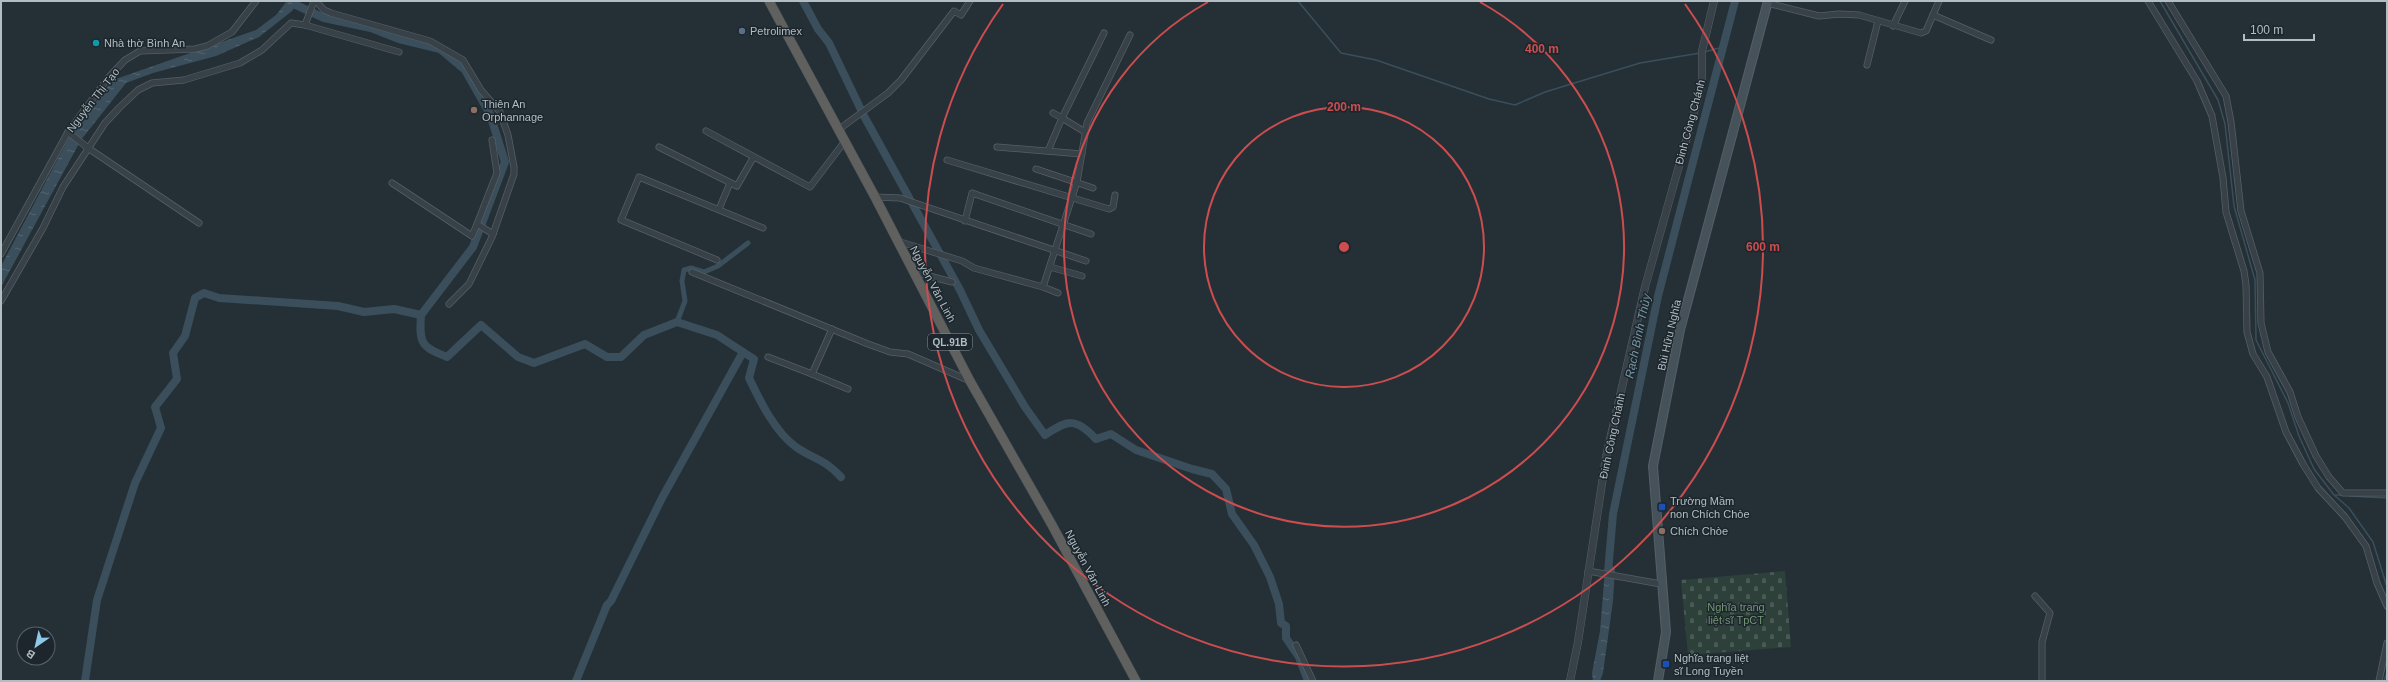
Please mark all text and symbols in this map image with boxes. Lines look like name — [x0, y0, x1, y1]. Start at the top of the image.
scale bar — [2244, 16, 2314, 42]
text: 100 m — [2250, 23, 2283, 37]
place label: Petrolimex — [750, 25, 802, 37]
marker: Petrolimex — [737, 26, 747, 36]
place label: Nhà thờ Bình An — [104, 37, 185, 49]
marker: Nhà thờ Bình An — [91, 38, 101, 48]
text: 400 m — [1525, 42, 1559, 56]
street label: Nguyễn Thị Tạo — [64, 66, 122, 134]
street label: Đinh Công Chánh — [1673, 78, 1707, 166]
place label: Thiên An Orphannage — [482, 98, 543, 123]
text: 200 m — [1327, 100, 1361, 114]
marker: Thiên An Orphannage — [469, 105, 479, 115]
centre of rings — [1337, 240, 1351, 254]
text: 600 m — [1746, 240, 1780, 254]
street label: Nguyễn Văn Linh — [908, 244, 958, 324]
water label: Rạch Bình Thủy — [1622, 291, 1654, 380]
street label: Bùi Hữu Nghĩa — [1655, 297, 1683, 372]
road number: QL.91B — [928, 334, 972, 350]
street label: Đinh Công Chánh — [1597, 392, 1627, 480]
place label: Trường Mầm non Chích Chòe — [1670, 495, 1750, 520]
marker: Trường Mầm non Chích Chòe — [1657, 502, 1667, 512]
place label: Chích Chòe — [1670, 525, 1728, 537]
marker: Chích Chòe — [1657, 526, 1667, 536]
street label: Nguyễn Văn Linh — [1063, 528, 1113, 608]
park label: Nghĩa trang liệt sĩ TpCT — [1707, 601, 1765, 626]
north arrow — [16, 626, 56, 666]
text: B — [24, 647, 37, 661]
place label: Nghĩa trang liệt sĩ Long Tuyền — [1674, 652, 1749, 677]
marker: Nghĩa trang liệt sĩ Long Tuyền — [1661, 659, 1671, 669]

